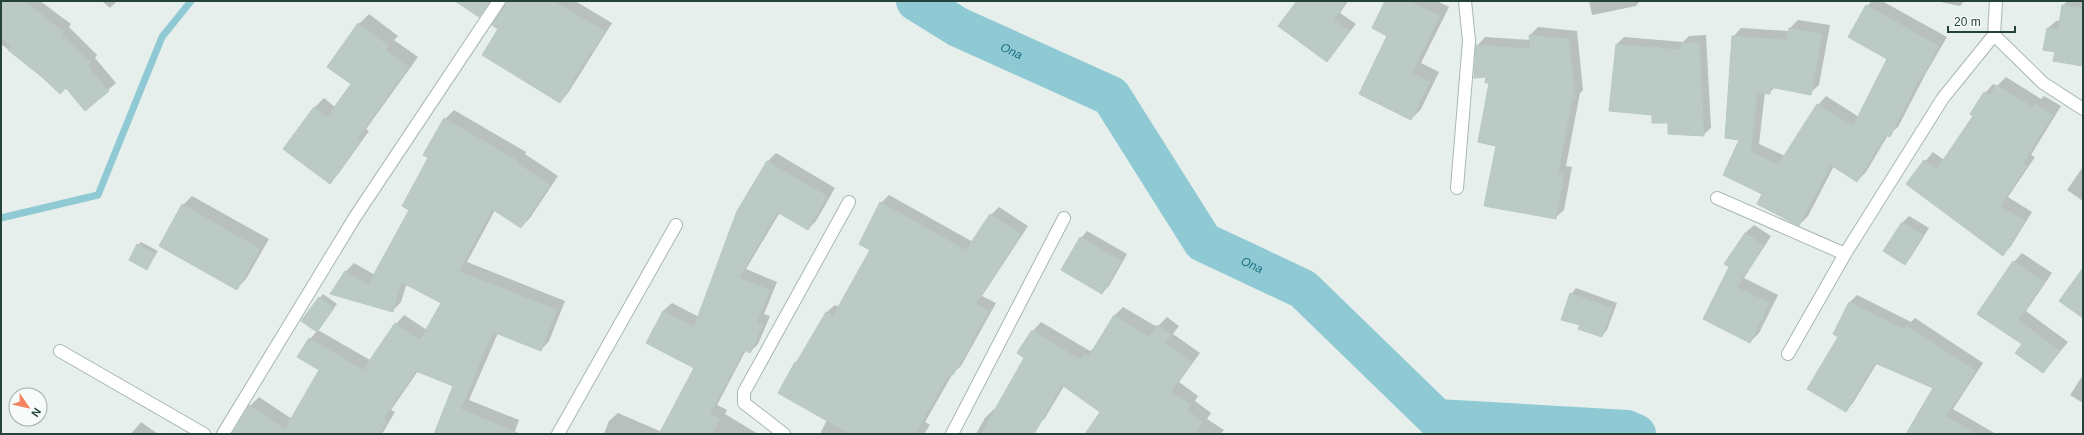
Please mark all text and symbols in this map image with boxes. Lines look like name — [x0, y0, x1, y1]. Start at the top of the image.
scale bar — [1948, 8, 2015, 34]
text: 20 m — [1954, 15, 1981, 29]
water label: Ona — [998, 40, 1025, 62]
water label: Ona — [1239, 254, 1266, 276]
north arrow — [8, 387, 48, 427]
text: N — [29, 406, 43, 419]

